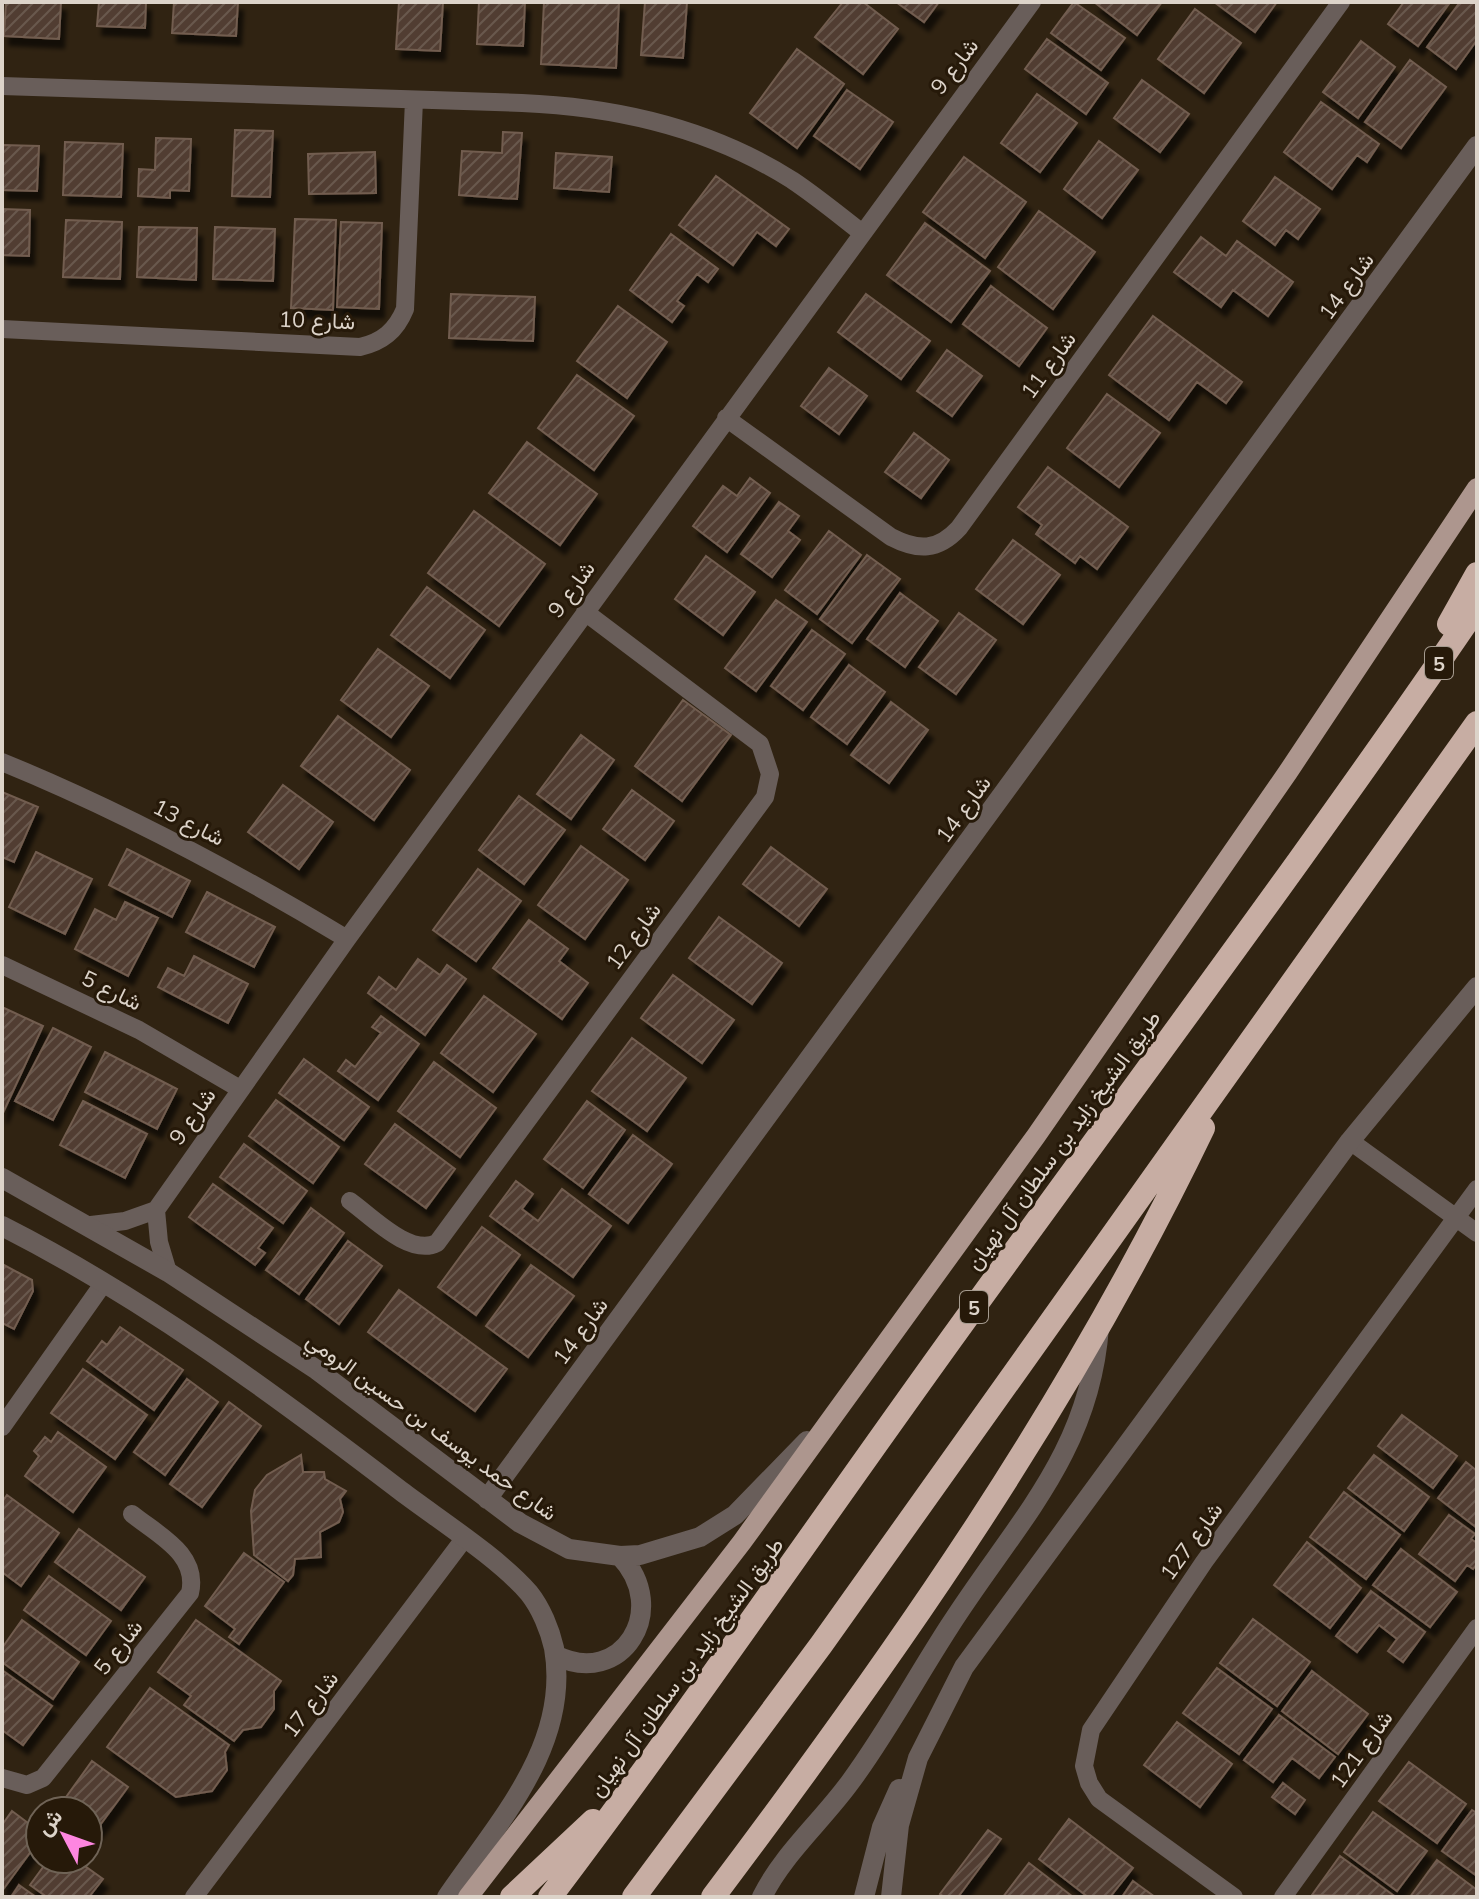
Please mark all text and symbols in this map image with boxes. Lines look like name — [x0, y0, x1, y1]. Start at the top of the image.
street label: شارع 9 — [924, 32, 985, 100]
street label: شارع 14 — [1312, 247, 1381, 326]
street label: شارع 10 — [278, 305, 356, 336]
street label: شارع 11 — [1014, 326, 1083, 405]
street label: شارع 9 — [541, 555, 602, 623]
road number: 5 — [1425, 647, 1453, 679]
street label: شارع 14 — [929, 770, 998, 849]
street label: شارع 13 — [148, 792, 229, 853]
street label: شارع 12 — [599, 897, 668, 976]
street label: شارع 5 — [77, 964, 147, 1017]
street label: طريق الشيخ زايد بن سلطان آل نهيان — [959, 1005, 1167, 1276]
street label: شارع 9 — [162, 1082, 222, 1150]
road number: 5 — [960, 1291, 988, 1323]
street label: شارع 14 — [546, 1292, 615, 1371]
street label: شارع حمد يوسف بن حسين الرومي — [298, 1325, 563, 1531]
street label: شارع 127 — [1153, 1497, 1229, 1586]
street label: طريق الشيخ زايد بن سلطان آل نهيان — [582, 1532, 790, 1803]
street label: شارع 5 — [88, 1613, 149, 1681]
street label: شارع 17 — [276, 1665, 345, 1744]
street label: شارع 121 — [1323, 1705, 1399, 1794]
north arrow — [24, 1795, 104, 1875]
text: ش — [30, 1803, 68, 1841]

